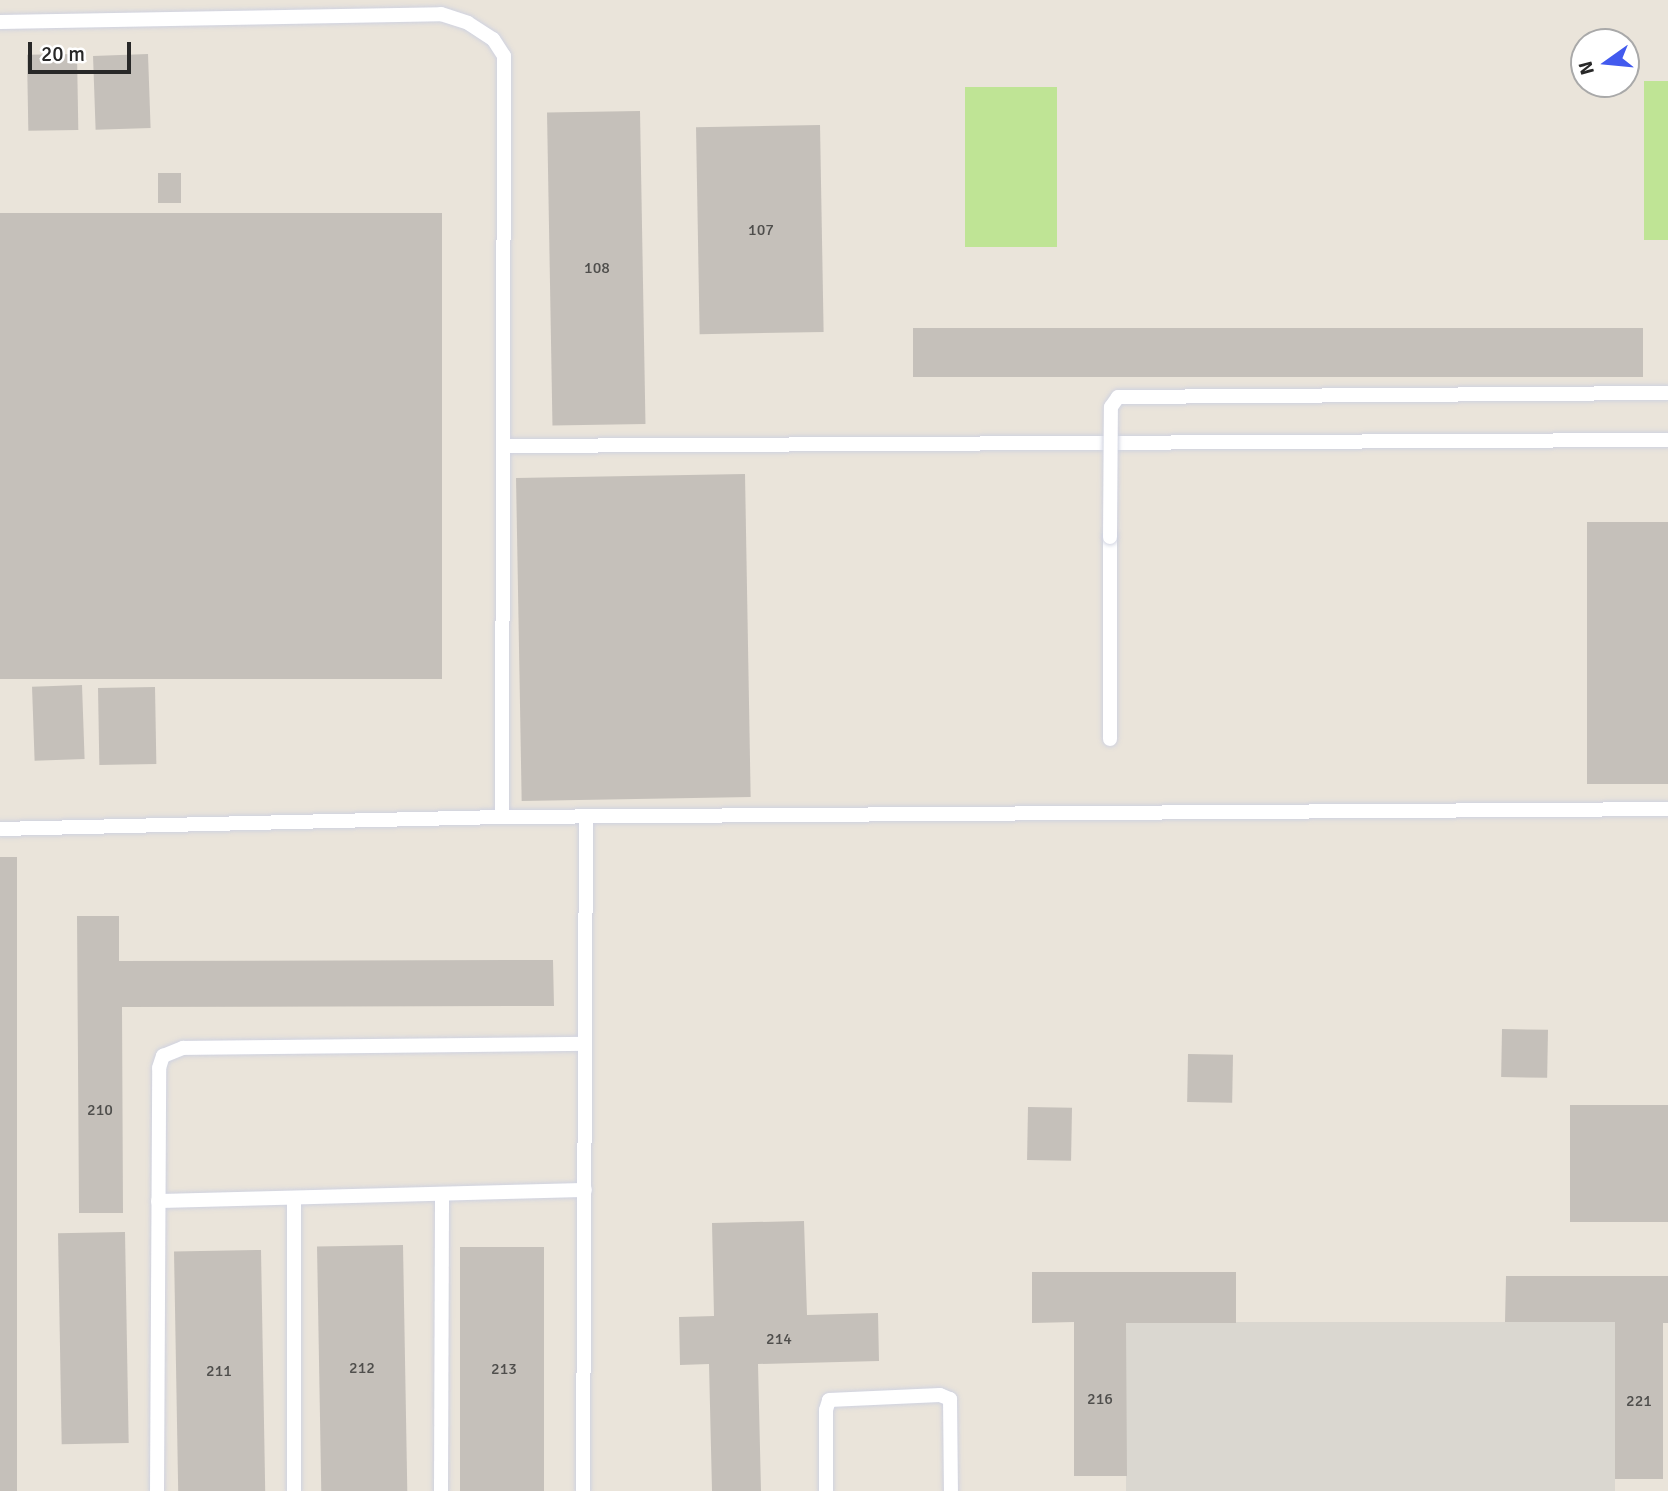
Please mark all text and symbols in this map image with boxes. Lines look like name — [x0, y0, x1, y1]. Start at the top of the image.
scale bar — [32, 28, 135, 72]
north arrow — [1570, 28, 1640, 98]
text: 20 m — [41, 41, 85, 67]
text: N — [1573, 58, 1600, 77]
house number: 107 — [748, 220, 774, 240]
house number: 108 — [584, 258, 610, 278]
house number: 210 — [87, 1100, 113, 1120]
house number: 214 — [766, 1329, 792, 1349]
house number: 212 — [349, 1358, 375, 1378]
house number: 213 — [491, 1359, 517, 1379]
house number: 211 — [206, 1361, 232, 1381]
house number: 216 — [1087, 1389, 1113, 1409]
house number: 221 — [1626, 1391, 1652, 1411]

